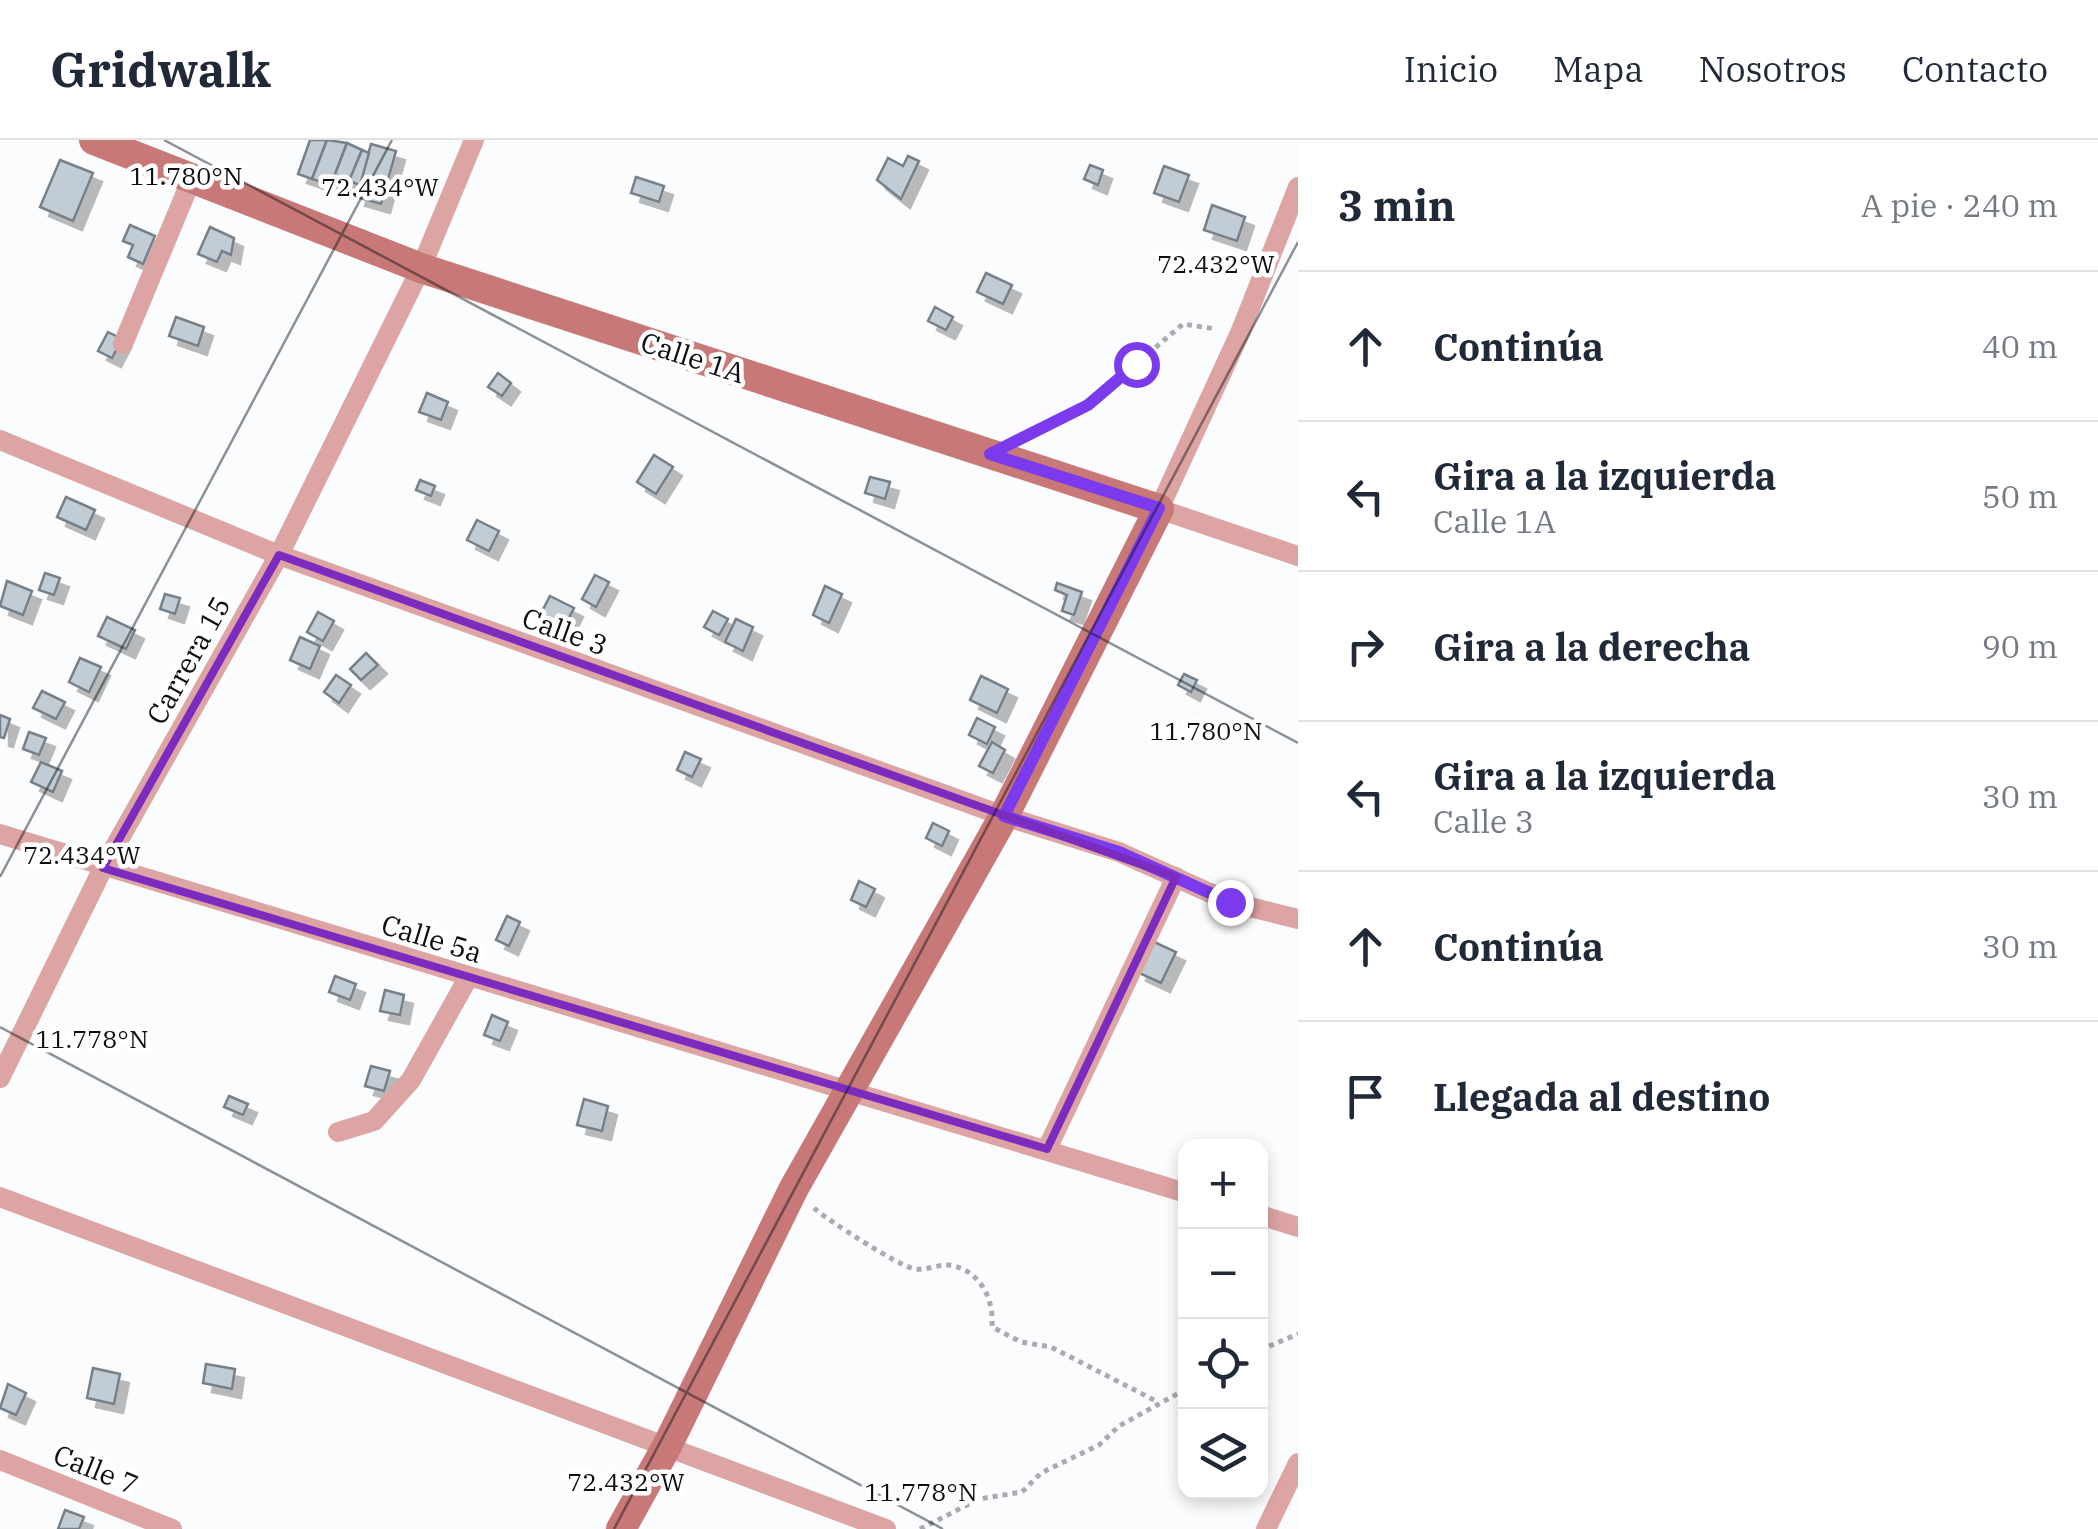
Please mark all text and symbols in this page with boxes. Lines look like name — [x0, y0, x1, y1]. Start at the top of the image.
text: Gridwalk — [50, 38, 271, 100]
text: Inicio — [1404, 46, 1498, 92]
text: Mapa — [1553, 46, 1644, 92]
text: Nosotros — [1699, 46, 1847, 92]
text: Contacto — [1902, 46, 2048, 92]
text: 11.780°N — [130, 159, 242, 192]
text: 72.434°W — [321, 170, 439, 203]
text: 3 min — [1338, 178, 1456, 233]
text: A pie · 240 m — [1861, 184, 2058, 226]
text: 72.432°W — [1157, 247, 1275, 280]
icon: ahead — [1338, 319, 1393, 374]
text: Continúa — [1433, 322, 1604, 371]
street label: Calle 1A — [636, 323, 750, 391]
text: 40 m — [1982, 325, 2058, 367]
route start — [1114, 342, 1160, 388]
text: Gira a la izquierda — [1433, 451, 1776, 500]
icon: left — [1338, 469, 1393, 524]
text: 50 m — [1982, 475, 2058, 517]
text: Calle 1A — [1433, 500, 1556, 542]
street label: Carrera 15 — [138, 589, 238, 731]
street label: Calle 3 — [517, 599, 613, 663]
icon: right — [1338, 619, 1393, 674]
text: Gira a la derecha — [1433, 622, 1750, 671]
text: 90 m — [1982, 625, 2058, 667]
text: 11.780°N — [1150, 714, 1262, 747]
text: Gira a la izquierda — [1433, 751, 1776, 800]
icon: left — [1338, 769, 1393, 824]
text: 30 m — [1982, 775, 2058, 817]
text: Calle 3 — [1433, 800, 1534, 842]
text: 72.434°W — [23, 838, 141, 871]
route end — [1208, 880, 1254, 926]
street label: Calle 5a — [377, 905, 487, 971]
icon: ahead — [1338, 919, 1393, 974]
text: Continúa — [1433, 922, 1604, 971]
text: 30 m — [1982, 925, 2058, 967]
text: 11.778°N — [36, 1022, 148, 1055]
icon: arrive — [1338, 1069, 1393, 1124]
text: Llegada al destino — [1433, 1072, 1770, 1121]
map controls — [1178, 1139, 1268, 1499]
button: + — [1178, 1139, 1268, 1229]
button: − — [1178, 1229, 1268, 1319]
button: locate — [1178, 1319, 1268, 1409]
button: layers — [1178, 1409, 1268, 1499]
street label: Calle 7 — [48, 1435, 144, 1503]
text: 72.432°W — [567, 1465, 685, 1498]
text: 11.778°N — [865, 1475, 977, 1508]

